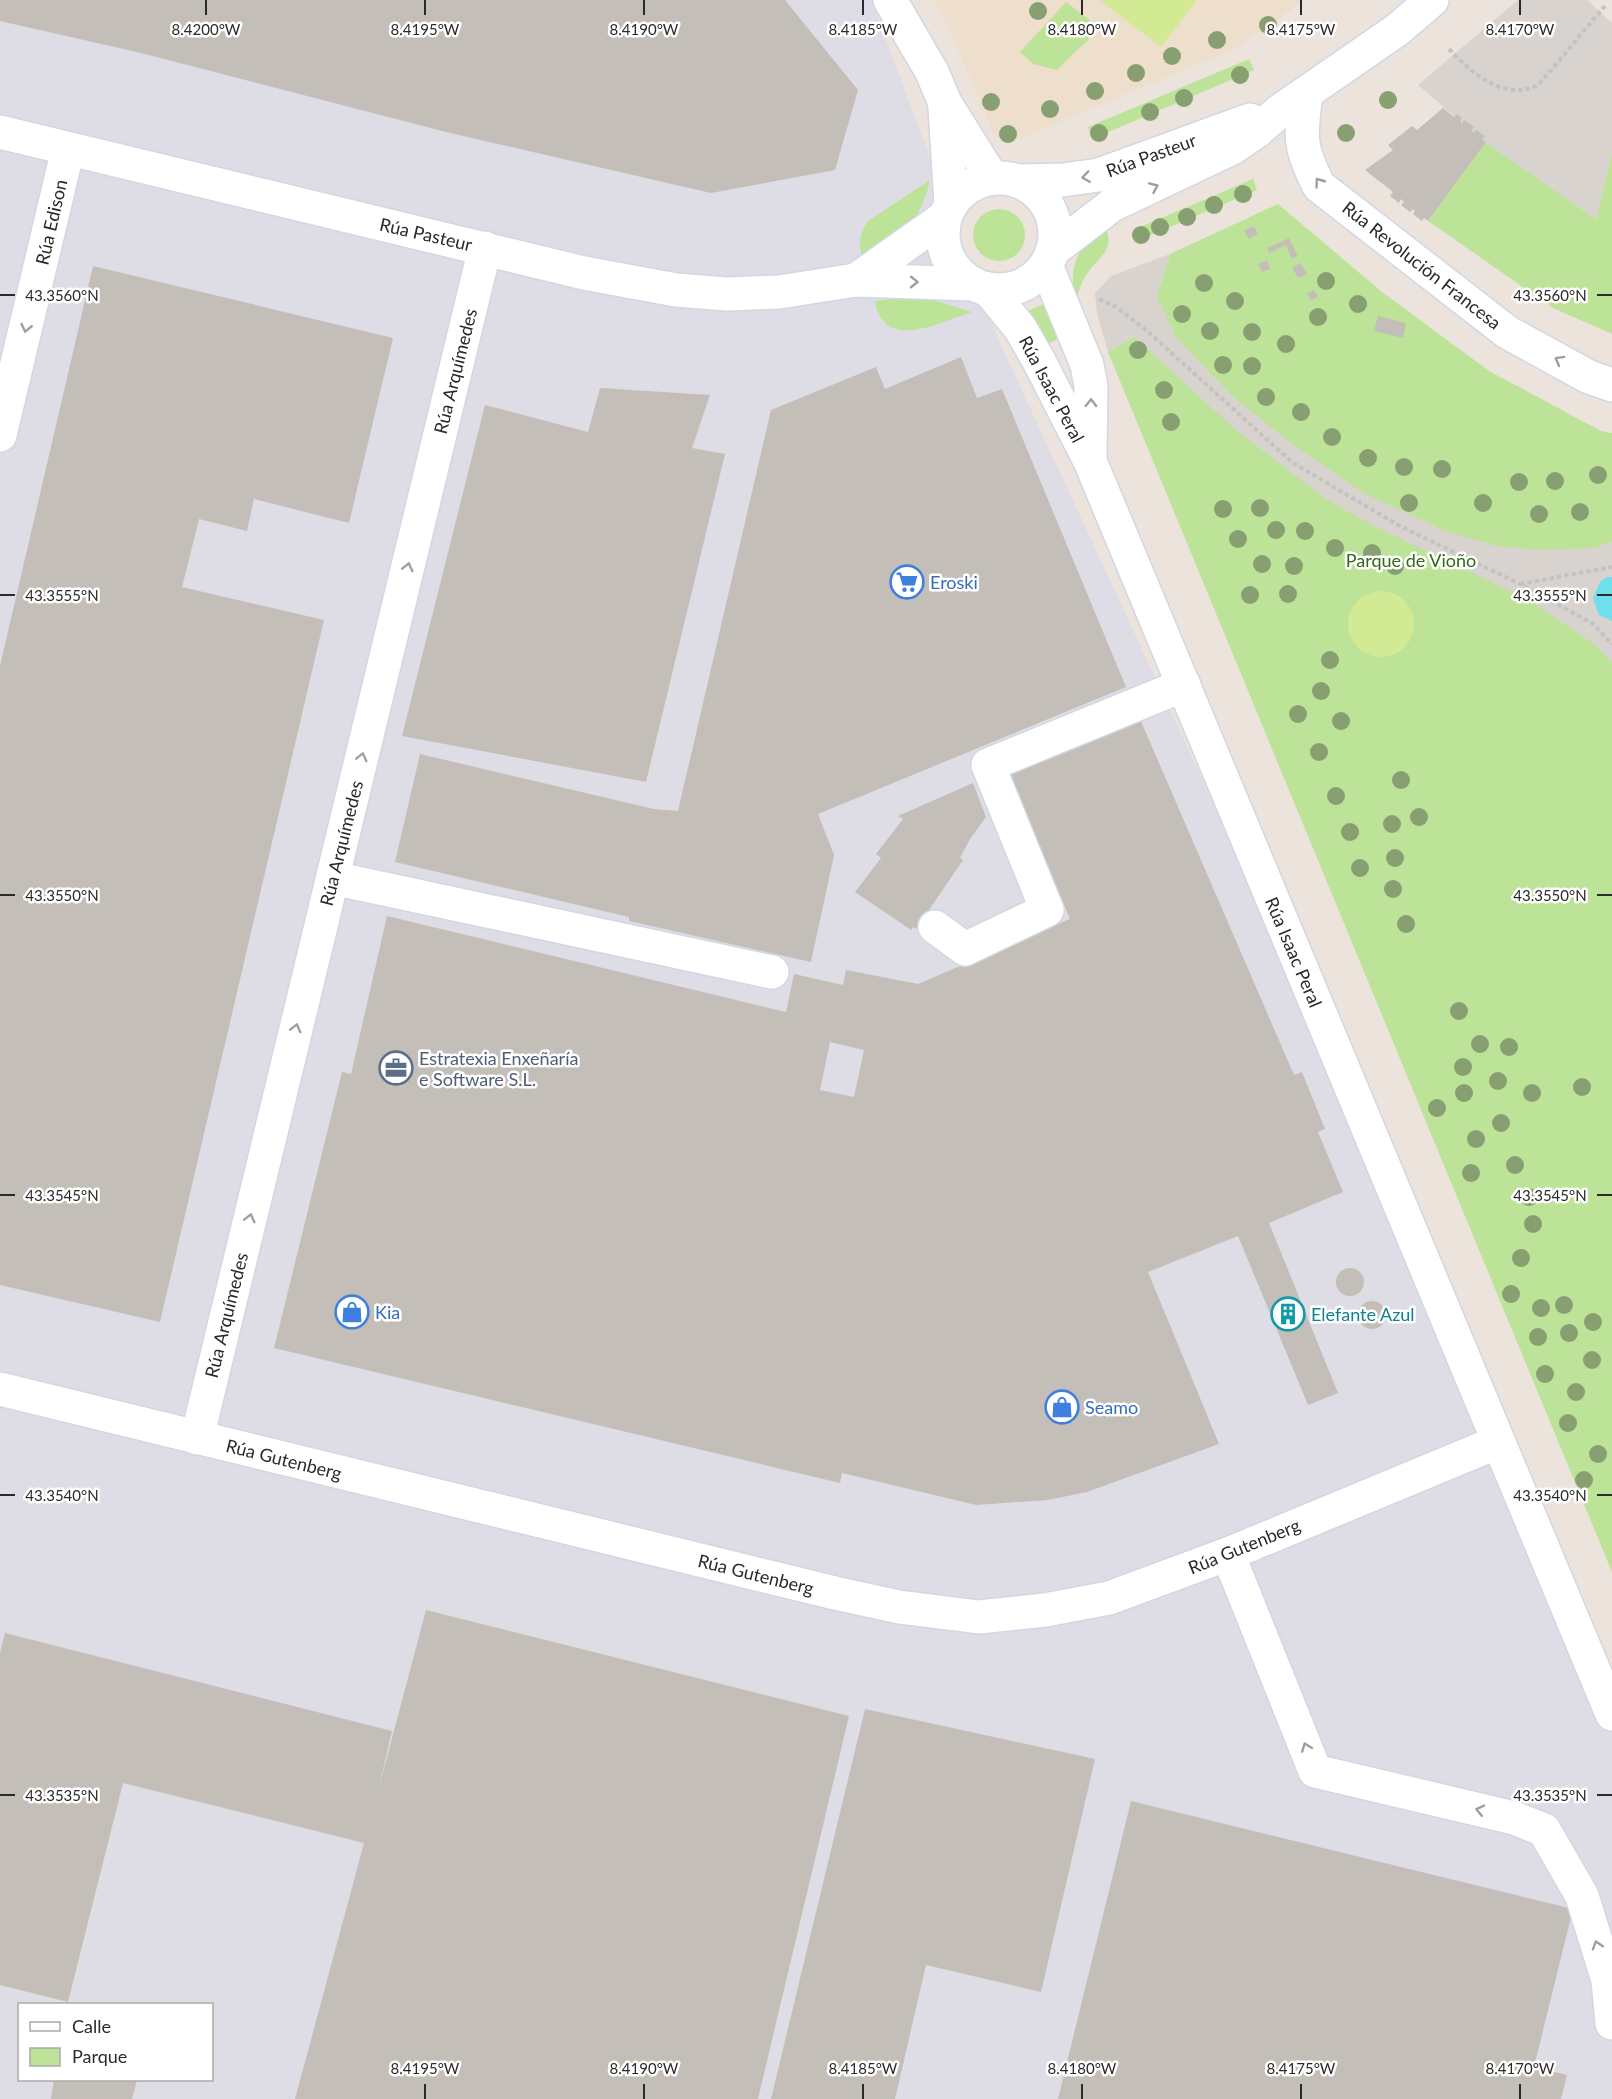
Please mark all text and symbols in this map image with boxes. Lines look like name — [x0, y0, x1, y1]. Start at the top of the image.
text: 8.4200°W — [172, 20, 241, 38]
text: 8.4195°W — [391, 20, 460, 38]
text: 8.4190°W — [610, 20, 679, 38]
text: 8.4185°W — [829, 20, 898, 38]
text: 8.4180°W — [1048, 20, 1117, 38]
text: 8.4175°W — [1267, 20, 1336, 38]
text: 8.4170°W — [1486, 20, 1555, 38]
street label: Rúa Pasteur — [1103, 128, 1199, 181]
one-way arrow — [1082, 170, 1091, 182]
street label: Rúa Edison — [31, 177, 71, 267]
one-way arrow — [1315, 178, 1326, 189]
one-way arrow — [1148, 182, 1159, 194]
street label: Rúa Revolución Francesa — [1338, 196, 1506, 334]
street label: Rúa Pasteur — [378, 213, 475, 255]
one-way arrow — [910, 275, 919, 288]
text: 43.3560°N — [25, 286, 99, 304]
text: 43.3560°N — [1513, 286, 1587, 304]
street label: Rúa Arquímedes — [429, 306, 481, 436]
one-way arrow — [20, 323, 33, 333]
street label: Rúa Isaac Peral — [1015, 332, 1089, 446]
one-way arrow — [1555, 356, 1565, 367]
one-way arrow — [1085, 398, 1097, 407]
park label: Parque de Vioño — [1346, 549, 1476, 571]
one-way arrow — [400, 563, 413, 573]
supermarket icon: Eroski — [889, 564, 925, 600]
place label: Eroski — [930, 571, 978, 593]
text: 43.3555°N — [25, 586, 99, 604]
text: 43.3555°N — [1513, 586, 1587, 604]
one-way arrow — [354, 752, 367, 762]
street label: Rúa Arquímedes — [315, 778, 367, 908]
text: 43.3550°N — [25, 886, 99, 904]
text: 43.3550°N — [1513, 886, 1587, 904]
street label: Rúa Isaac Peral — [1261, 894, 1327, 1010]
one-way arrow — [289, 1023, 302, 1033]
place label: Estratexia Enxeñaría e Software S.L. — [419, 1047, 578, 1090]
office icon: Estratexia Enxeñaría e Software S.L. — [378, 1050, 414, 1086]
text: 43.3545°N — [25, 1186, 99, 1204]
text: 43.3545°N — [1513, 1186, 1587, 1204]
one-way arrow — [243, 1213, 256, 1223]
street label: Rúa Arquímedes — [200, 1250, 252, 1380]
shop icon: Kia — [334, 1294, 370, 1330]
building icon: Elefante Azul — [1270, 1296, 1306, 1332]
place label: Kia — [375, 1301, 400, 1323]
place label: Elefante Azul — [1311, 1303, 1415, 1325]
shop icon: Seamo — [1044, 1389, 1080, 1425]
place label: Seamo — [1085, 1396, 1138, 1418]
street label: Rúa Gutenberg — [224, 1434, 344, 1484]
text: 43.3540°N — [25, 1486, 99, 1504]
text: 43.3540°N — [1513, 1486, 1587, 1504]
street label: Rúa Gutenberg — [1185, 1514, 1303, 1578]
street label: Rúa Gutenberg — [696, 1549, 816, 1599]
one-way arrow — [1300, 1742, 1313, 1753]
text: 43.3535°N — [25, 1786, 99, 1804]
text: 43.3535°N — [1513, 1786, 1587, 1804]
one-way arrow — [1475, 1804, 1485, 1817]
one-way arrow — [1592, 1940, 1604, 1951]
legend — [18, 2003, 213, 2081]
text: Calle — [72, 2015, 111, 2037]
text: Parque — [72, 2045, 127, 2067]
text: 8.4195°W — [391, 2059, 460, 2077]
text: 8.4190°W — [610, 2059, 679, 2077]
text: 8.4185°W — [829, 2059, 898, 2077]
text: 8.4180°W — [1048, 2059, 1117, 2077]
text: 8.4175°W — [1267, 2059, 1336, 2077]
text: 8.4170°W — [1486, 2059, 1555, 2077]

